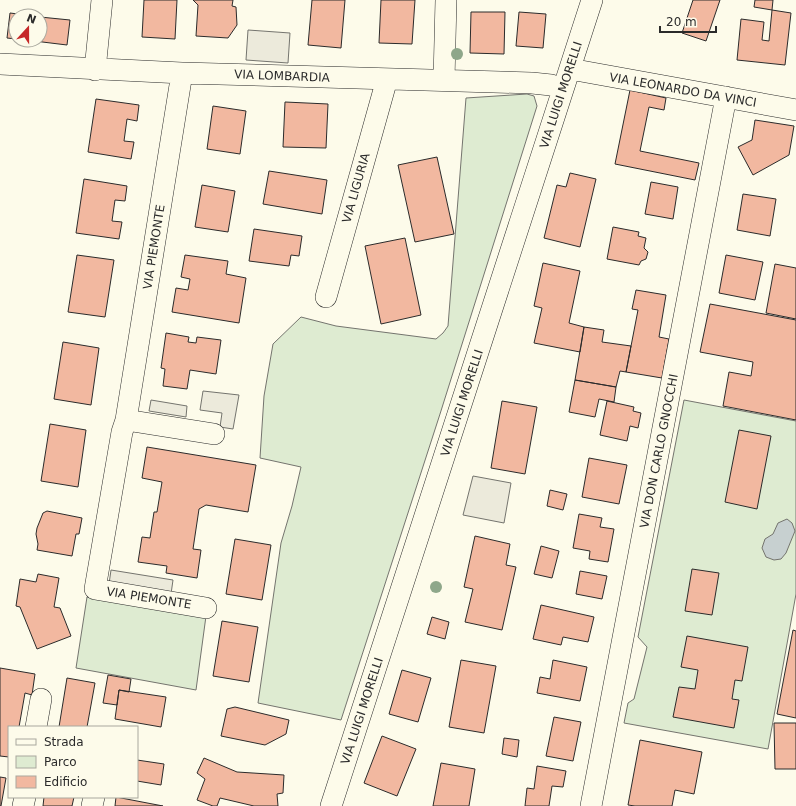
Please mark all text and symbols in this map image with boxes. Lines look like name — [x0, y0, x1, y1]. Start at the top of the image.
north arrow — [8, 8, 48, 48]
scale bar — [660, 8, 716, 34]
text: N — [25, 11, 38, 27]
text: 20 m — [666, 15, 697, 29]
street label: VIA LUIGI MORELLI — [537, 40, 585, 150]
street label: VIA LOMBARDIA — [234, 67, 331, 85]
street label: VIA LEONARDO DA VINCI — [608, 70, 758, 110]
street label: VIA LIGURIA — [339, 151, 373, 225]
street label: VIA PIEMONTE — [140, 204, 168, 290]
street label: VIA LUIGI MORELLI — [438, 348, 486, 458]
street label: VIA DON CARLO GNOCCHI — [637, 373, 681, 529]
street label: VIA PIEMONTE — [106, 584, 192, 612]
street label: VIA LUIGI MORELLI — [338, 656, 386, 766]
legend — [8, 726, 138, 798]
text: Strada — [44, 735, 84, 749]
text: Parco — [44, 755, 77, 769]
text: Edificio — [44, 775, 87, 789]

